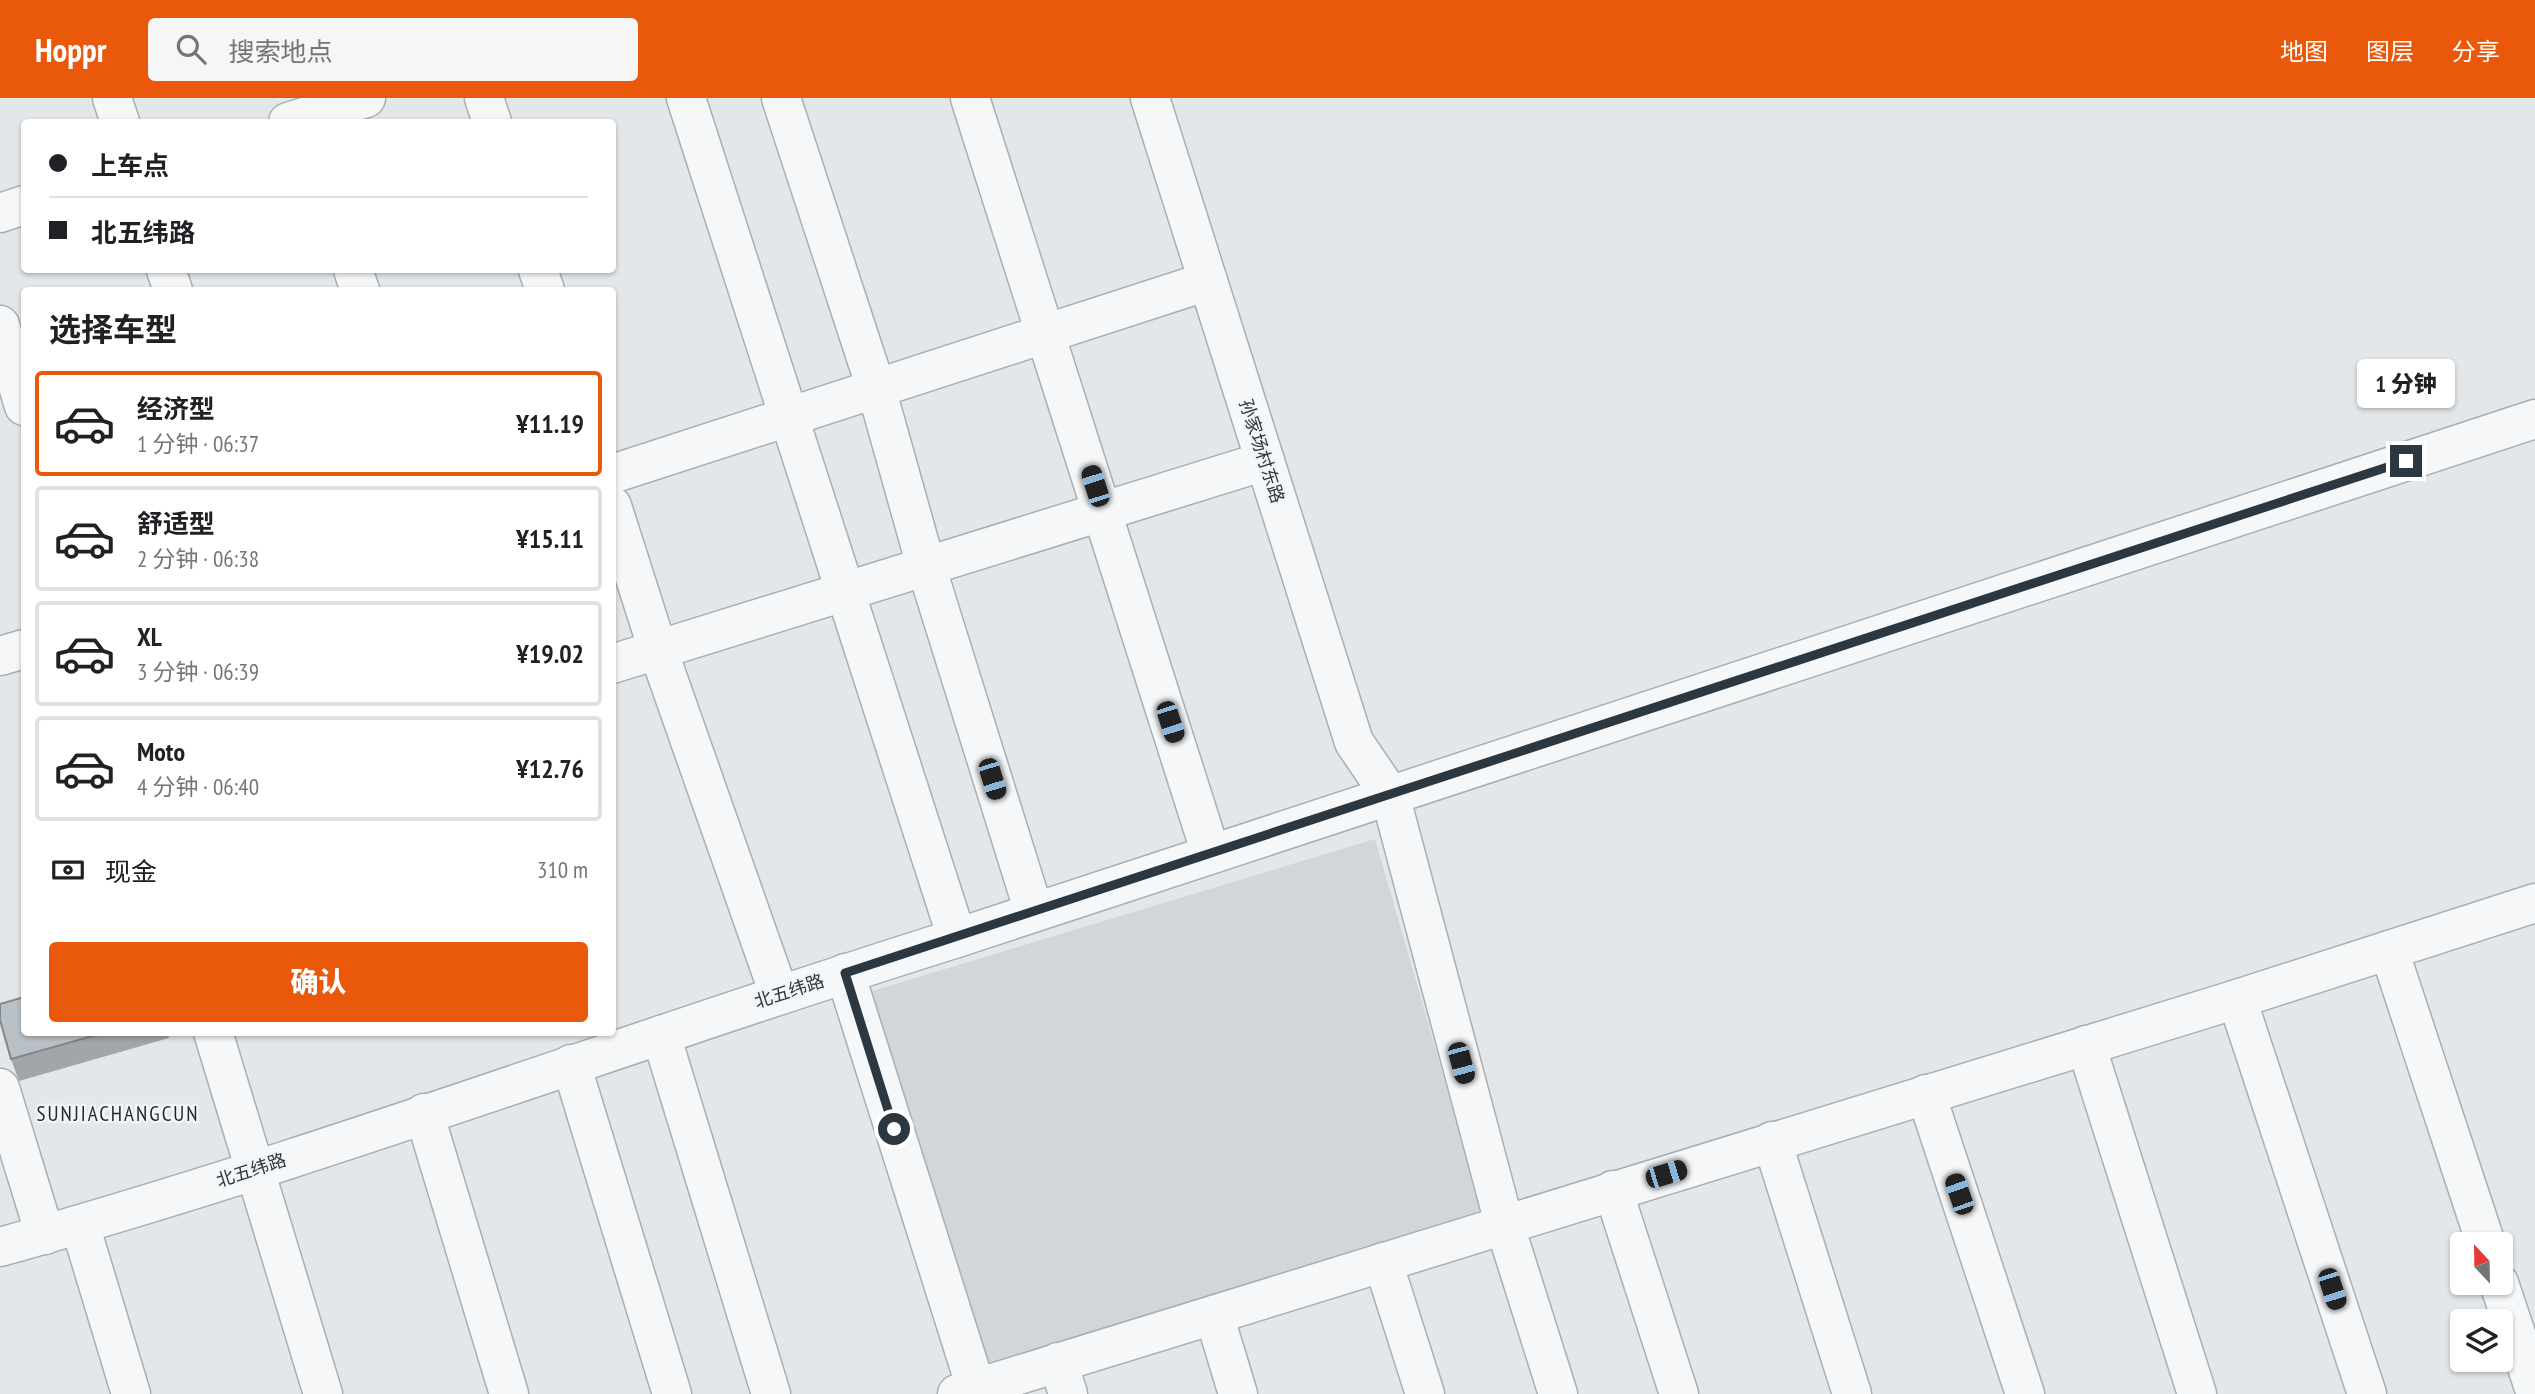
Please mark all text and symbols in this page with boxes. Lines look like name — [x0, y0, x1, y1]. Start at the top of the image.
search box — [148, 18, 638, 81]
text: Hoppr — [35, 28, 106, 71]
icon: search — [172, 30, 210, 68]
text: 搜索地点 — [228, 35, 332, 68]
text: 地图 — [2280, 36, 2328, 67]
text: 图层 — [2366, 36, 2414, 67]
text: 分享 — [2452, 36, 2500, 67]
text: 上车点 — [91, 149, 169, 182]
text: 北五纬路 — [91, 216, 195, 249]
text: 选择车型 — [49, 308, 177, 350]
callout: 1 分钟 — [2357, 360, 2455, 408]
text: 1 分钟 — [2375, 369, 2437, 398]
icon: car — [53, 392, 116, 455]
text: 经济型 — [137, 392, 215, 425]
street label: 孙家场村东路 — [1234, 396, 1290, 506]
text: ¥11.19 — [516, 407, 584, 440]
text: 1 分钟 · 06:37 — [137, 429, 259, 458]
route end — [2390, 445, 2422, 477]
car — [1079, 463, 1112, 509]
icon: car — [53, 507, 116, 570]
text: 舒适型 — [137, 507, 215, 540]
text: ¥15.11 — [516, 522, 584, 555]
text: 2 分钟 · 06:38 — [137, 544, 259, 573]
text: XL — [137, 620, 162, 653]
icon: car — [53, 622, 116, 685]
text: ¥19.02 — [516, 637, 584, 670]
text: 3 分钟 · 06:39 — [137, 657, 259, 686]
car — [1154, 699, 1187, 745]
text: Moto — [137, 735, 185, 768]
icon: car — [53, 737, 116, 800]
text: ¥12.76 — [516, 752, 584, 785]
car — [976, 756, 1009, 802]
text: 4 分钟 · 06:40 — [137, 772, 259, 801]
icon: cash — [49, 851, 87, 889]
text: 现金 — [105, 855, 157, 888]
text: 310 m — [537, 855, 588, 884]
button: 确认 — [49, 942, 588, 1022]
street label: 北五纬路 — [751, 969, 827, 1013]
car — [1446, 1040, 1477, 1086]
district label: SUNJIACHANGCUN — [37, 1100, 199, 1127]
route start — [878, 1113, 910, 1145]
street label: 北五纬路 — [213, 1148, 289, 1192]
car — [1643, 1158, 1690, 1190]
car — [1943, 1171, 1976, 1217]
north arrow — [2450, 1232, 2513, 1295]
map controls — [2450, 1232, 2513, 1372]
car — [2316, 1266, 2349, 1312]
button: layers — [2450, 1309, 2513, 1372]

